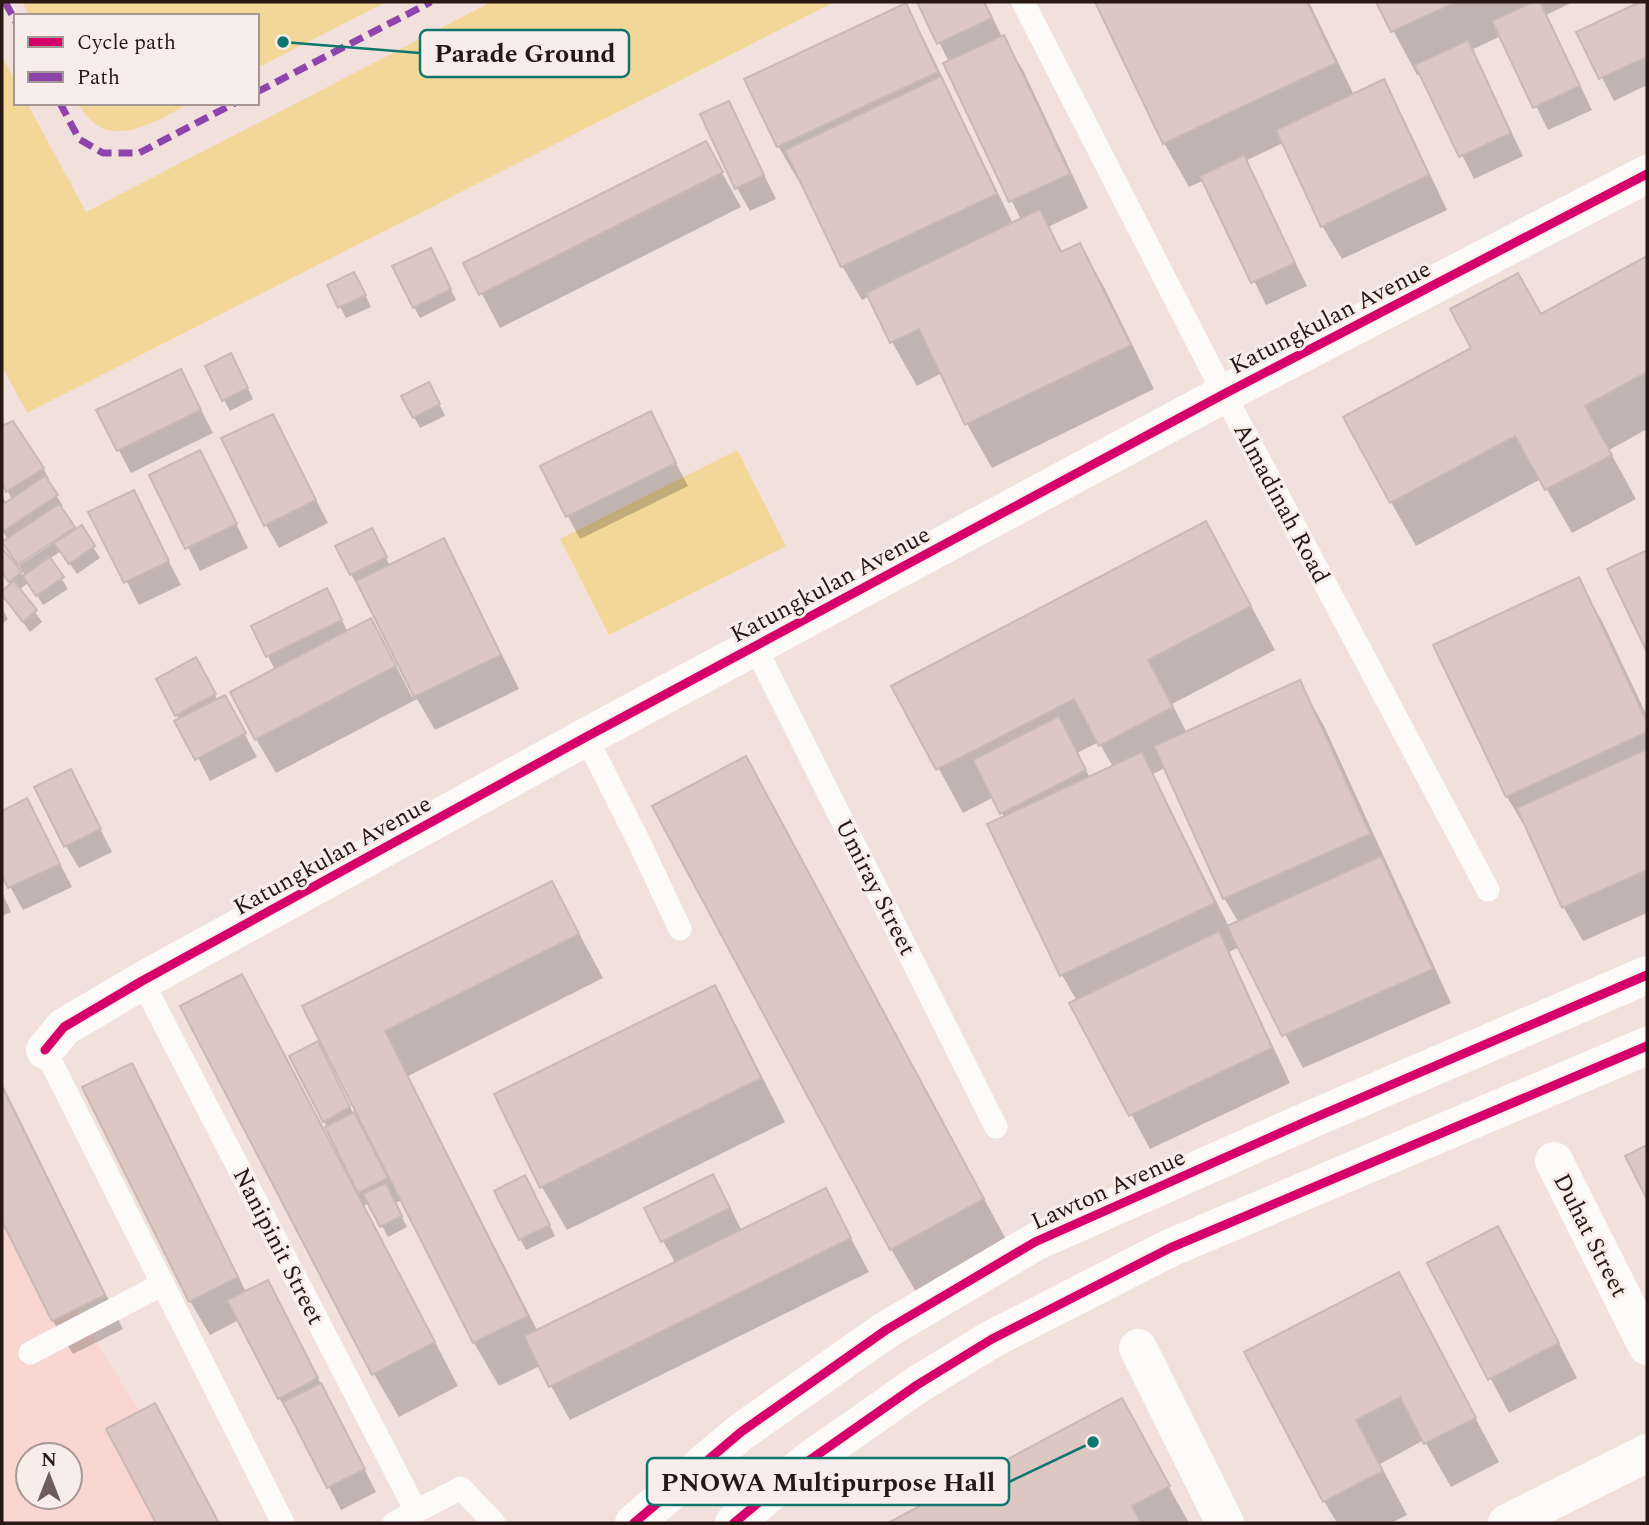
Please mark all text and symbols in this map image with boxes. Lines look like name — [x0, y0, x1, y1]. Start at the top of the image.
legend — [14, 14, 259, 105]
text: Cycle path — [77, 27, 176, 59]
callout: Parade Ground — [420, 30, 629, 77]
text: Parade Ground — [434, 34, 616, 74]
text: Path — [77, 62, 120, 94]
street label: Katungkulan Avenue — [1223, 252, 1437, 384]
street label: Almadinah Road — [1224, 417, 1339, 590]
street label: Katungkulan Avenue — [724, 517, 937, 653]
street label: Katungkulan Avenue — [227, 786, 438, 925]
street label: Umiray Street — [825, 813, 925, 962]
street label: Lawton Avenue — [1025, 1140, 1191, 1240]
street label: Nanipinit Street — [223, 1162, 333, 1331]
street label: Duhat Street — [1543, 1167, 1637, 1304]
north arrow — [14, 1441, 84, 1511]
text: N — [41, 1446, 57, 1475]
callout: PNOWA Multipurpose Hall — [647, 1458, 1009, 1505]
text: PNOWA Multipurpose Hall — [661, 1463, 995, 1503]

